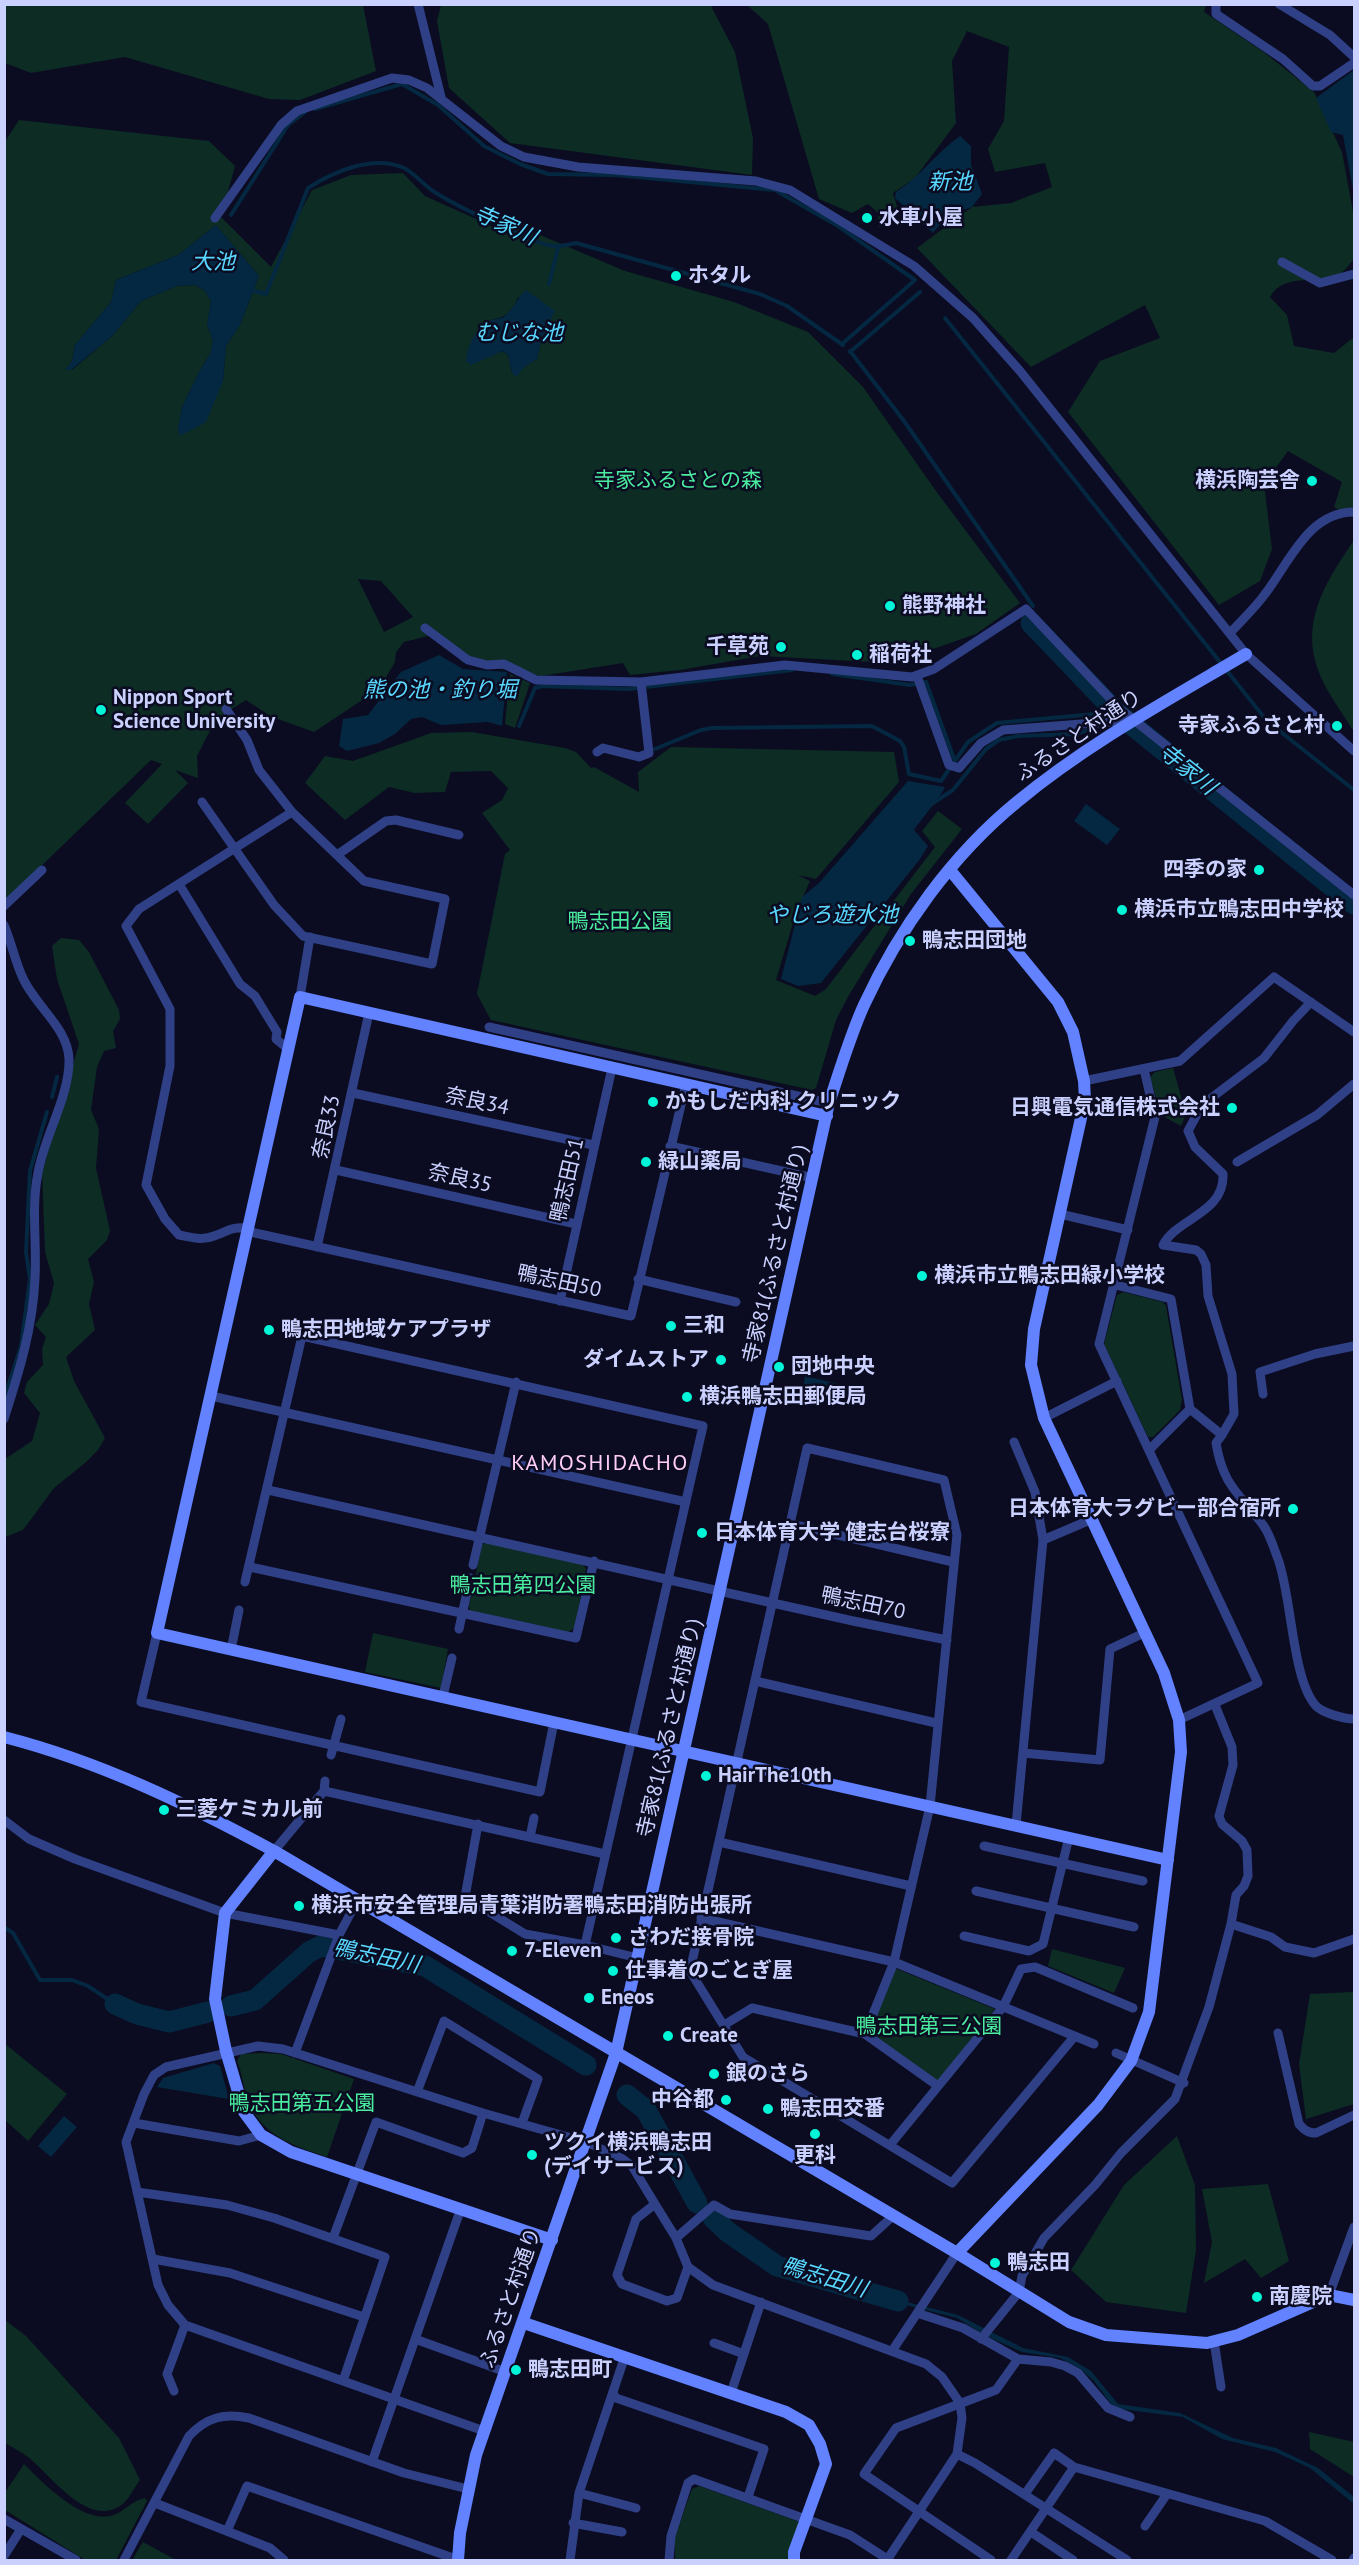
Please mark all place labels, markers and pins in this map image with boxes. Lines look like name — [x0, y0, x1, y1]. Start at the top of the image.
place label: 水車小屋 — [879, 205, 963, 231]
marker: 水車小屋 — [860, 211, 874, 225]
place label: ホタル — [688, 263, 751, 289]
marker: ホタル — [669, 269, 683, 283]
place label: 横浜陶芸舎 — [1195, 468, 1300, 494]
marker: 横浜陶芸舎 — [1305, 474, 1319, 488]
place label: 熊野神社 — [902, 593, 986, 619]
marker: 熊野神社 — [883, 599, 897, 613]
place label: 千草苑 — [706, 634, 769, 660]
marker: 千草苑 — [774, 640, 788, 654]
place label: 稲荷社 — [869, 642, 932, 668]
marker: 稲荷社 — [850, 648, 864, 662]
place label: Nippon Sport Science University — [113, 685, 275, 735]
marker: Nippon Sport Science University — [94, 703, 108, 717]
place label: 寺家ふるさと村 — [1178, 713, 1325, 739]
marker: 寺家ふるさと村 — [1330, 719, 1344, 733]
place label: 四季の家 — [1163, 857, 1247, 883]
marker: 四季の家 — [1252, 863, 1266, 877]
place label: 横浜市立鴨志田中学校 — [1134, 897, 1344, 923]
marker: 横浜市立鴨志田中学校 — [1115, 903, 1129, 917]
place label: 鴨志田団地 — [922, 928, 1027, 954]
marker: 鴨志田団地 — [903, 934, 917, 948]
place label: かもしだ内科 クリニック — [665, 1089, 901, 1115]
marker: かもしだ内科 クリニック — [646, 1095, 660, 1109]
place label: 日興電気通信株式会社 — [1010, 1095, 1220, 1121]
marker: 日興電気通信株式会社 — [1225, 1101, 1239, 1115]
place label: 緑山薬局 — [658, 1149, 742, 1175]
marker: 緑山薬局 — [639, 1155, 653, 1169]
place label: 横浜市立鴨志田緑小学校 — [934, 1263, 1165, 1289]
marker: 横浜市立鴨志田緑小学校 — [915, 1269, 929, 1283]
place label: 三和 — [683, 1313, 725, 1339]
place label: 鴨志田地域ケアプラザ — [281, 1317, 491, 1343]
marker: 三和 — [664, 1319, 678, 1333]
marker: 鴨志田地域ケアプラザ — [262, 1323, 276, 1337]
place label: ダイムストア — [583, 1347, 709, 1373]
marker: ダイムストア — [714, 1353, 728, 1367]
place label: 団地中央 — [791, 1354, 875, 1380]
marker: 団地中央 — [772, 1360, 786, 1374]
place label: 横浜鴨志田郵便局 — [699, 1384, 867, 1410]
marker: 横浜鴨志田郵便局 — [680, 1390, 694, 1404]
place label: 日本体育大ラグビー部合宿所 — [1008, 1496, 1281, 1522]
marker: 日本体育大ラグビー部合宿所 — [1286, 1502, 1300, 1516]
place label: 日本体育大学 健志台桜寮 — [714, 1520, 950, 1546]
marker: 日本体育大学 健志台桜寮 — [695, 1526, 709, 1540]
place label: HairThe10th — [718, 1763, 832, 1789]
marker: HairThe10th — [699, 1769, 713, 1783]
place label: 三菱ケミカル前 — [176, 1797, 323, 1823]
marker: 三菱ケミカル前 — [157, 1803, 171, 1817]
place label: 横浜市安全管理局青葉消防署鴨志田消防出張所 — [311, 1893, 752, 1919]
marker: 横浜市安全管理局青葉消防署鴨志田消防出張所 — [292, 1899, 306, 1913]
place label: さわだ接骨院 — [628, 1925, 754, 1951]
marker: さわだ接骨院 — [609, 1931, 623, 1945]
place label: 7-Eleven — [524, 1938, 602, 1964]
marker: 7-Eleven — [505, 1944, 519, 1958]
place label: 仕事着のごとぎ屋 — [625, 1958, 793, 1984]
marker: 仕事着のごとぎ屋 — [606, 1964, 620, 1978]
place label: Eneos — [601, 1985, 654, 2011]
marker: Eneos — [582, 1991, 596, 2005]
place label: Create — [680, 2023, 738, 2049]
marker: Create — [661, 2029, 675, 2043]
place label: 銀のさら — [726, 2061, 810, 2087]
marker: 銀のさら — [707, 2067, 721, 2081]
place label: 中谷都 — [651, 2087, 714, 2113]
marker: 中谷都 — [719, 2093, 733, 2107]
place label: 鴨志田交番 — [780, 2096, 885, 2122]
marker: 鴨志田交番 — [761, 2102, 775, 2116]
marker: 更科 — [808, 2127, 822, 2141]
place label: ツクイ横浜鴨志田 (デイサービス) — [544, 2130, 712, 2180]
place label: 更科 — [794, 2143, 836, 2169]
marker: ツクイ横浜鴨志田 (デイサービス) — [525, 2148, 539, 2162]
place label: 鴨志田 — [1007, 2250, 1070, 2276]
marker: 鴨志田 — [988, 2256, 1002, 2270]
place label: 南慶院 — [1269, 2284, 1332, 2310]
marker: 南慶院 — [1250, 2290, 1264, 2304]
place label: 鴨志田町 — [528, 2357, 612, 2383]
marker: 鴨志田町 — [509, 2363, 523, 2377]

